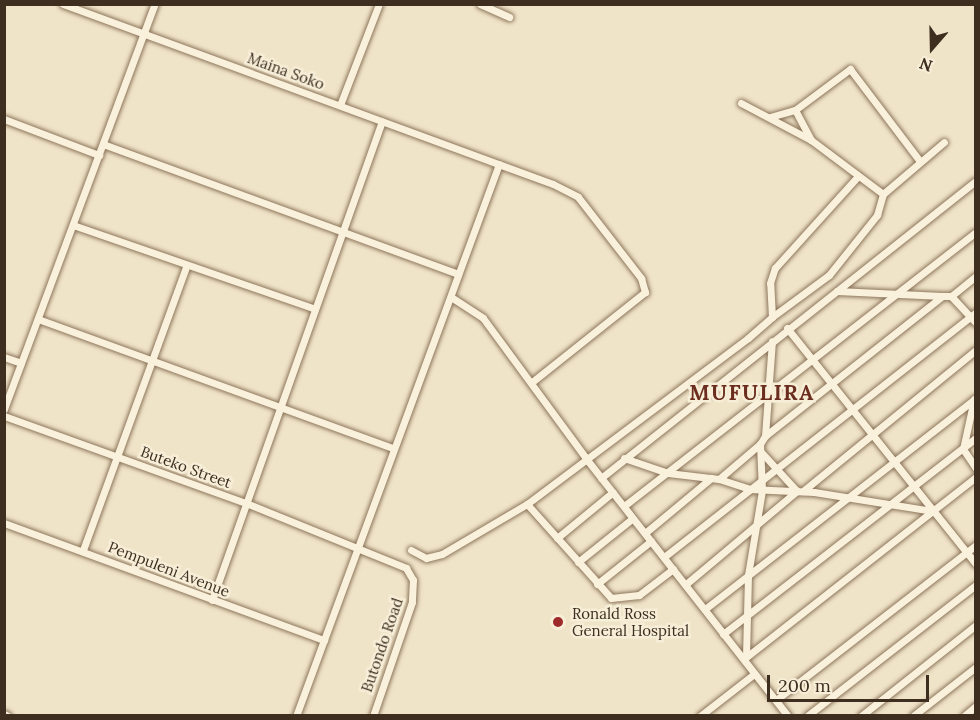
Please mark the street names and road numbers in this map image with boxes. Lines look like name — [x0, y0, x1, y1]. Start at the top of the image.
street label: Maina Soko — [245, 49, 327, 93]
street label: Buteko Street — [138, 442, 234, 492]
street label: Pempuleni Avenue — [106, 538, 232, 600]
street label: Butondo Road — [357, 596, 407, 694]

